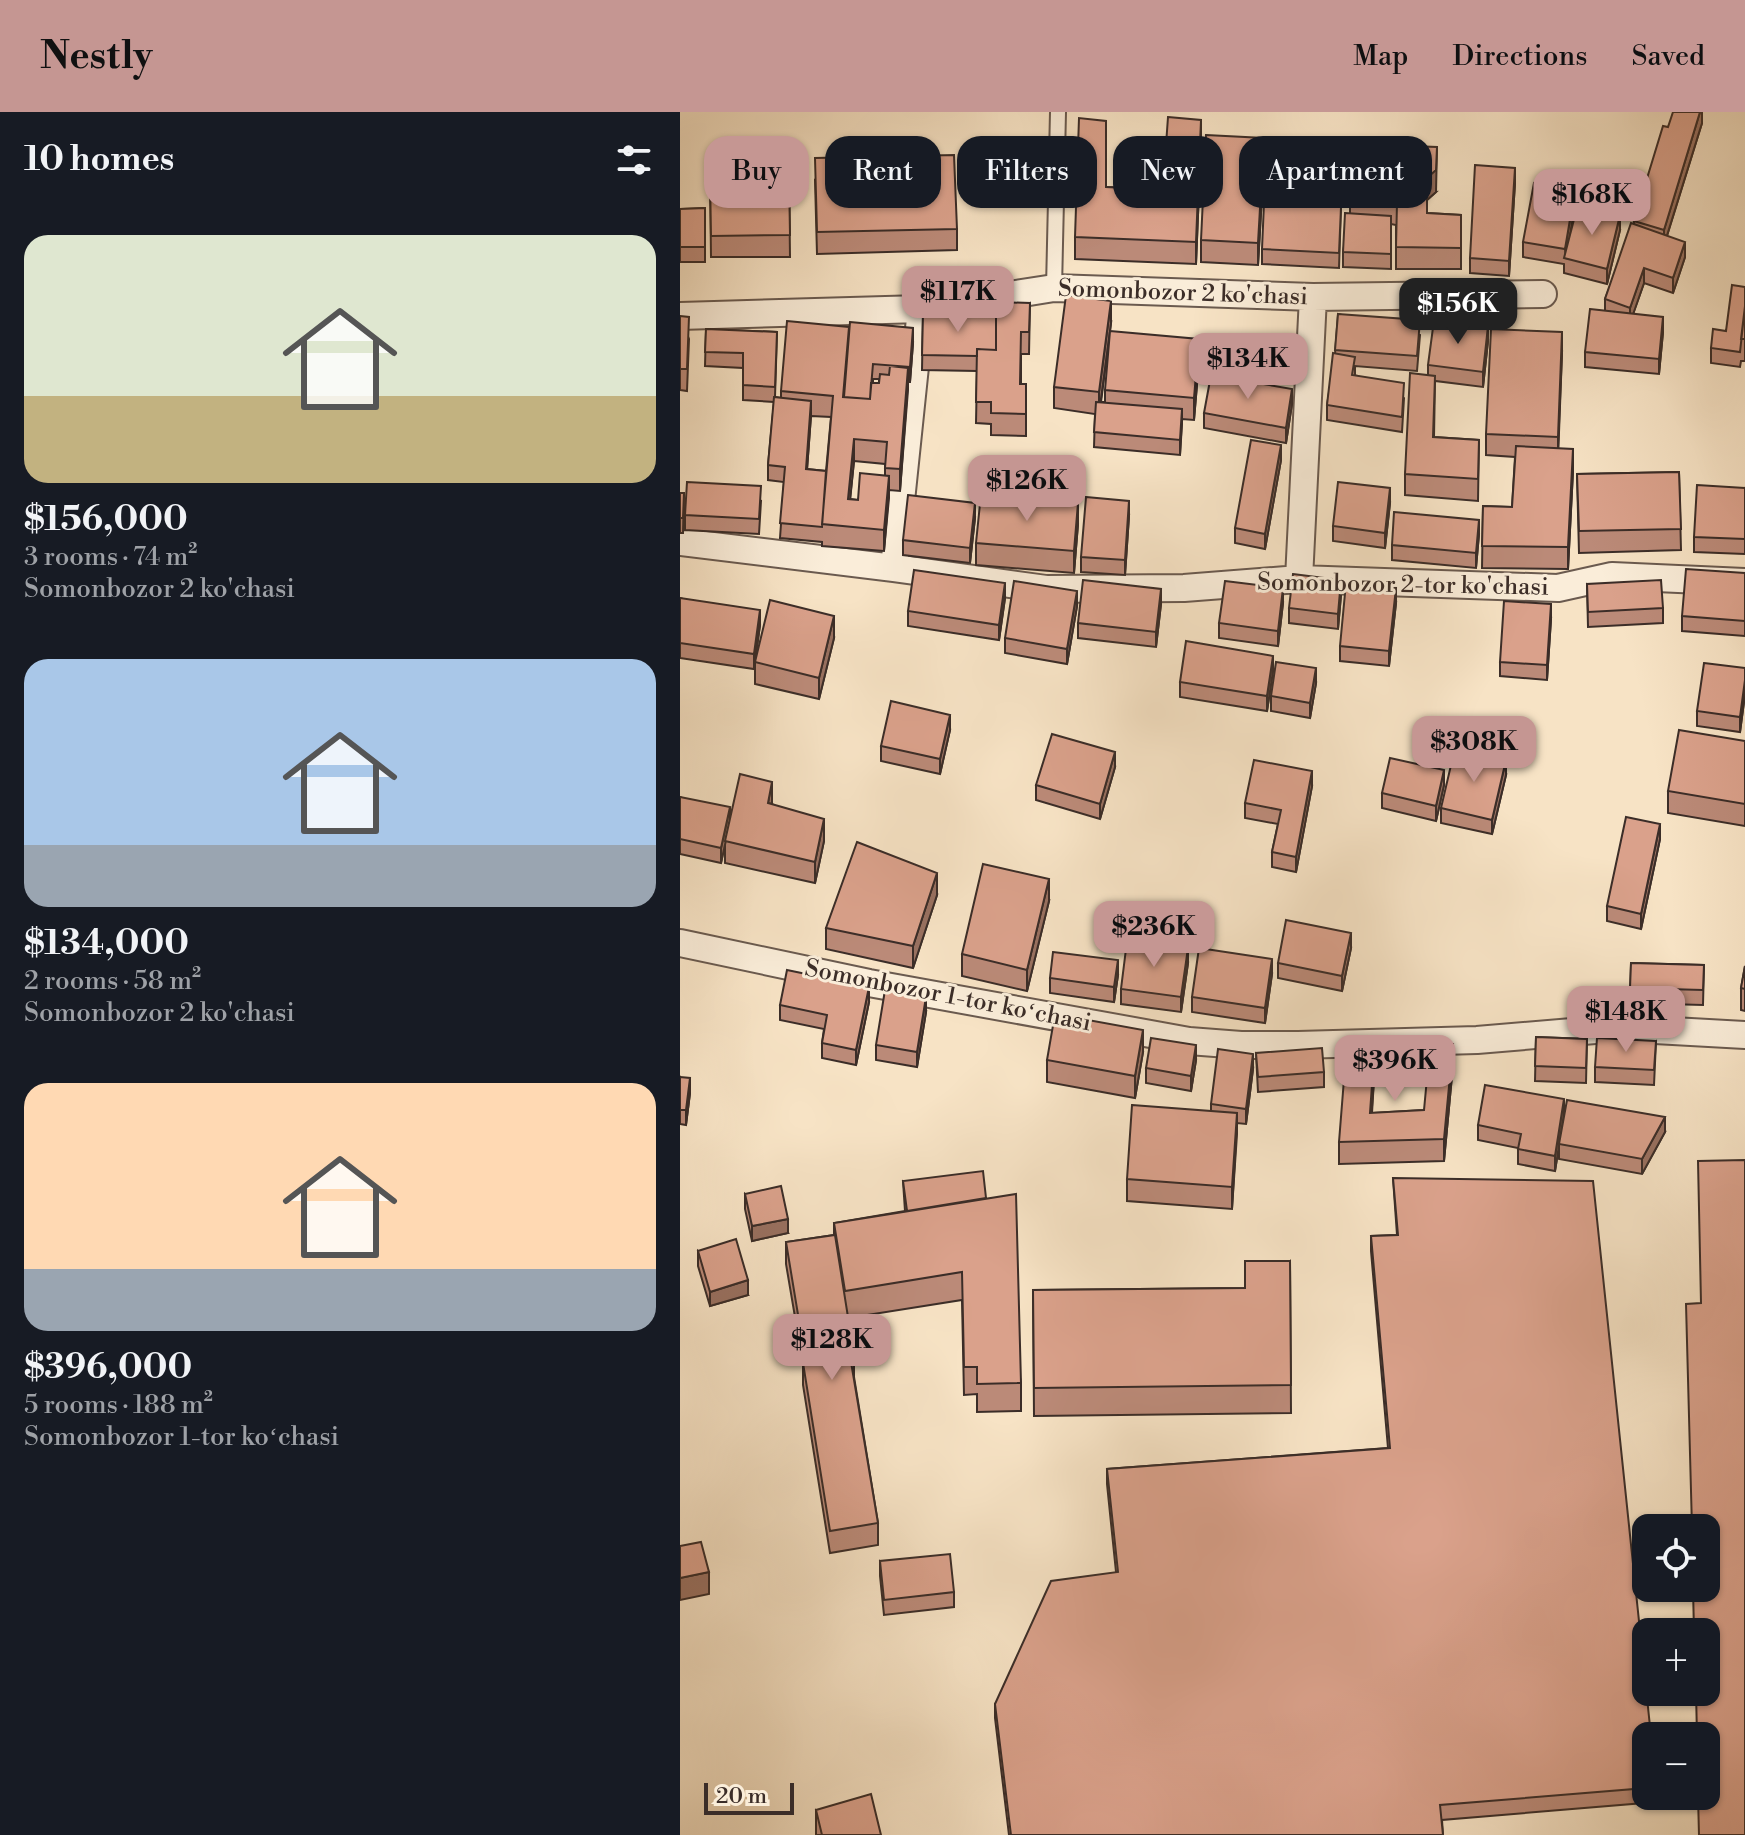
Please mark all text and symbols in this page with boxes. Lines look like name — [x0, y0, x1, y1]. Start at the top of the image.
text: Nestly — [40, 33, 153, 80]
text: Map — [1353, 39, 1408, 74]
text: Directions — [1452, 39, 1587, 74]
text: Saved — [1631, 39, 1705, 74]
chip: Buy — [704, 136, 809, 208]
chip: Rent — [825, 136, 941, 208]
chip: Filters — [957, 136, 1097, 208]
chip: New — [1113, 136, 1223, 208]
chip: Apartment — [1239, 136, 1432, 208]
icon: filters — [612, 138, 656, 182]
text: 10 homes — [24, 139, 174, 181]
pin: $168K — [1536, 169, 1648, 237]
text: $168K — [1551, 179, 1633, 211]
pin: $117K — [902, 266, 1014, 334]
street label: Somonbozor 2 ko'chasi — [1057, 274, 1309, 312]
text: $117K — [920, 276, 996, 308]
pin: $156K — [1402, 278, 1514, 346]
icon: home — [268, 287, 412, 431]
text: $156K — [1417, 288, 1499, 320]
pin: $134K — [1192, 333, 1304, 401]
text: $134K — [1207, 343, 1289, 375]
pin: $126K — [971, 455, 1083, 523]
text: $126K — [986, 465, 1068, 497]
text: $156,000 — [24, 499, 188, 541]
text: 3 rooms · 74 m² — [24, 541, 197, 573]
street label: Somonbozor 2-tor ko'chasi — [1257, 567, 1549, 603]
text: Somonbozor 2 ko'chasi — [24, 573, 295, 605]
icon: home — [268, 711, 412, 855]
pin: $308K — [1418, 716, 1530, 784]
text: $308K — [1430, 726, 1518, 758]
pin: $236K — [1098, 901, 1210, 969]
text: $236K — [1112, 911, 1196, 943]
text: $134,000 — [24, 923, 189, 965]
street label: Somonbozor 1-tor koʻchasi — [802, 954, 1094, 1038]
text: 2 rooms · 58 m² — [24, 965, 201, 997]
pin: $148K — [1570, 986, 1682, 1054]
text: $148K — [1585, 996, 1667, 1028]
text: Somonbozor 2 ko'chasi — [24, 997, 295, 1029]
pin: $396K — [1339, 1035, 1451, 1103]
text: $396K — [1353, 1045, 1437, 1077]
icon: home — [268, 1135, 412, 1279]
pin: $128K — [776, 1314, 888, 1382]
text: $128K — [791, 1324, 873, 1356]
text: $396,000 — [24, 1347, 192, 1389]
text: 5 rooms · 188 m² — [24, 1389, 213, 1421]
text: Somonbozor 1-tor koʻchasi — [24, 1421, 339, 1453]
map controls — [1632, 1514, 1720, 1810]
button: locate — [1632, 1514, 1720, 1602]
button: + — [1632, 1618, 1720, 1706]
button: − — [1632, 1722, 1720, 1810]
scale bar — [704, 1779, 794, 1815]
text: 20 m — [716, 1783, 767, 1810]

